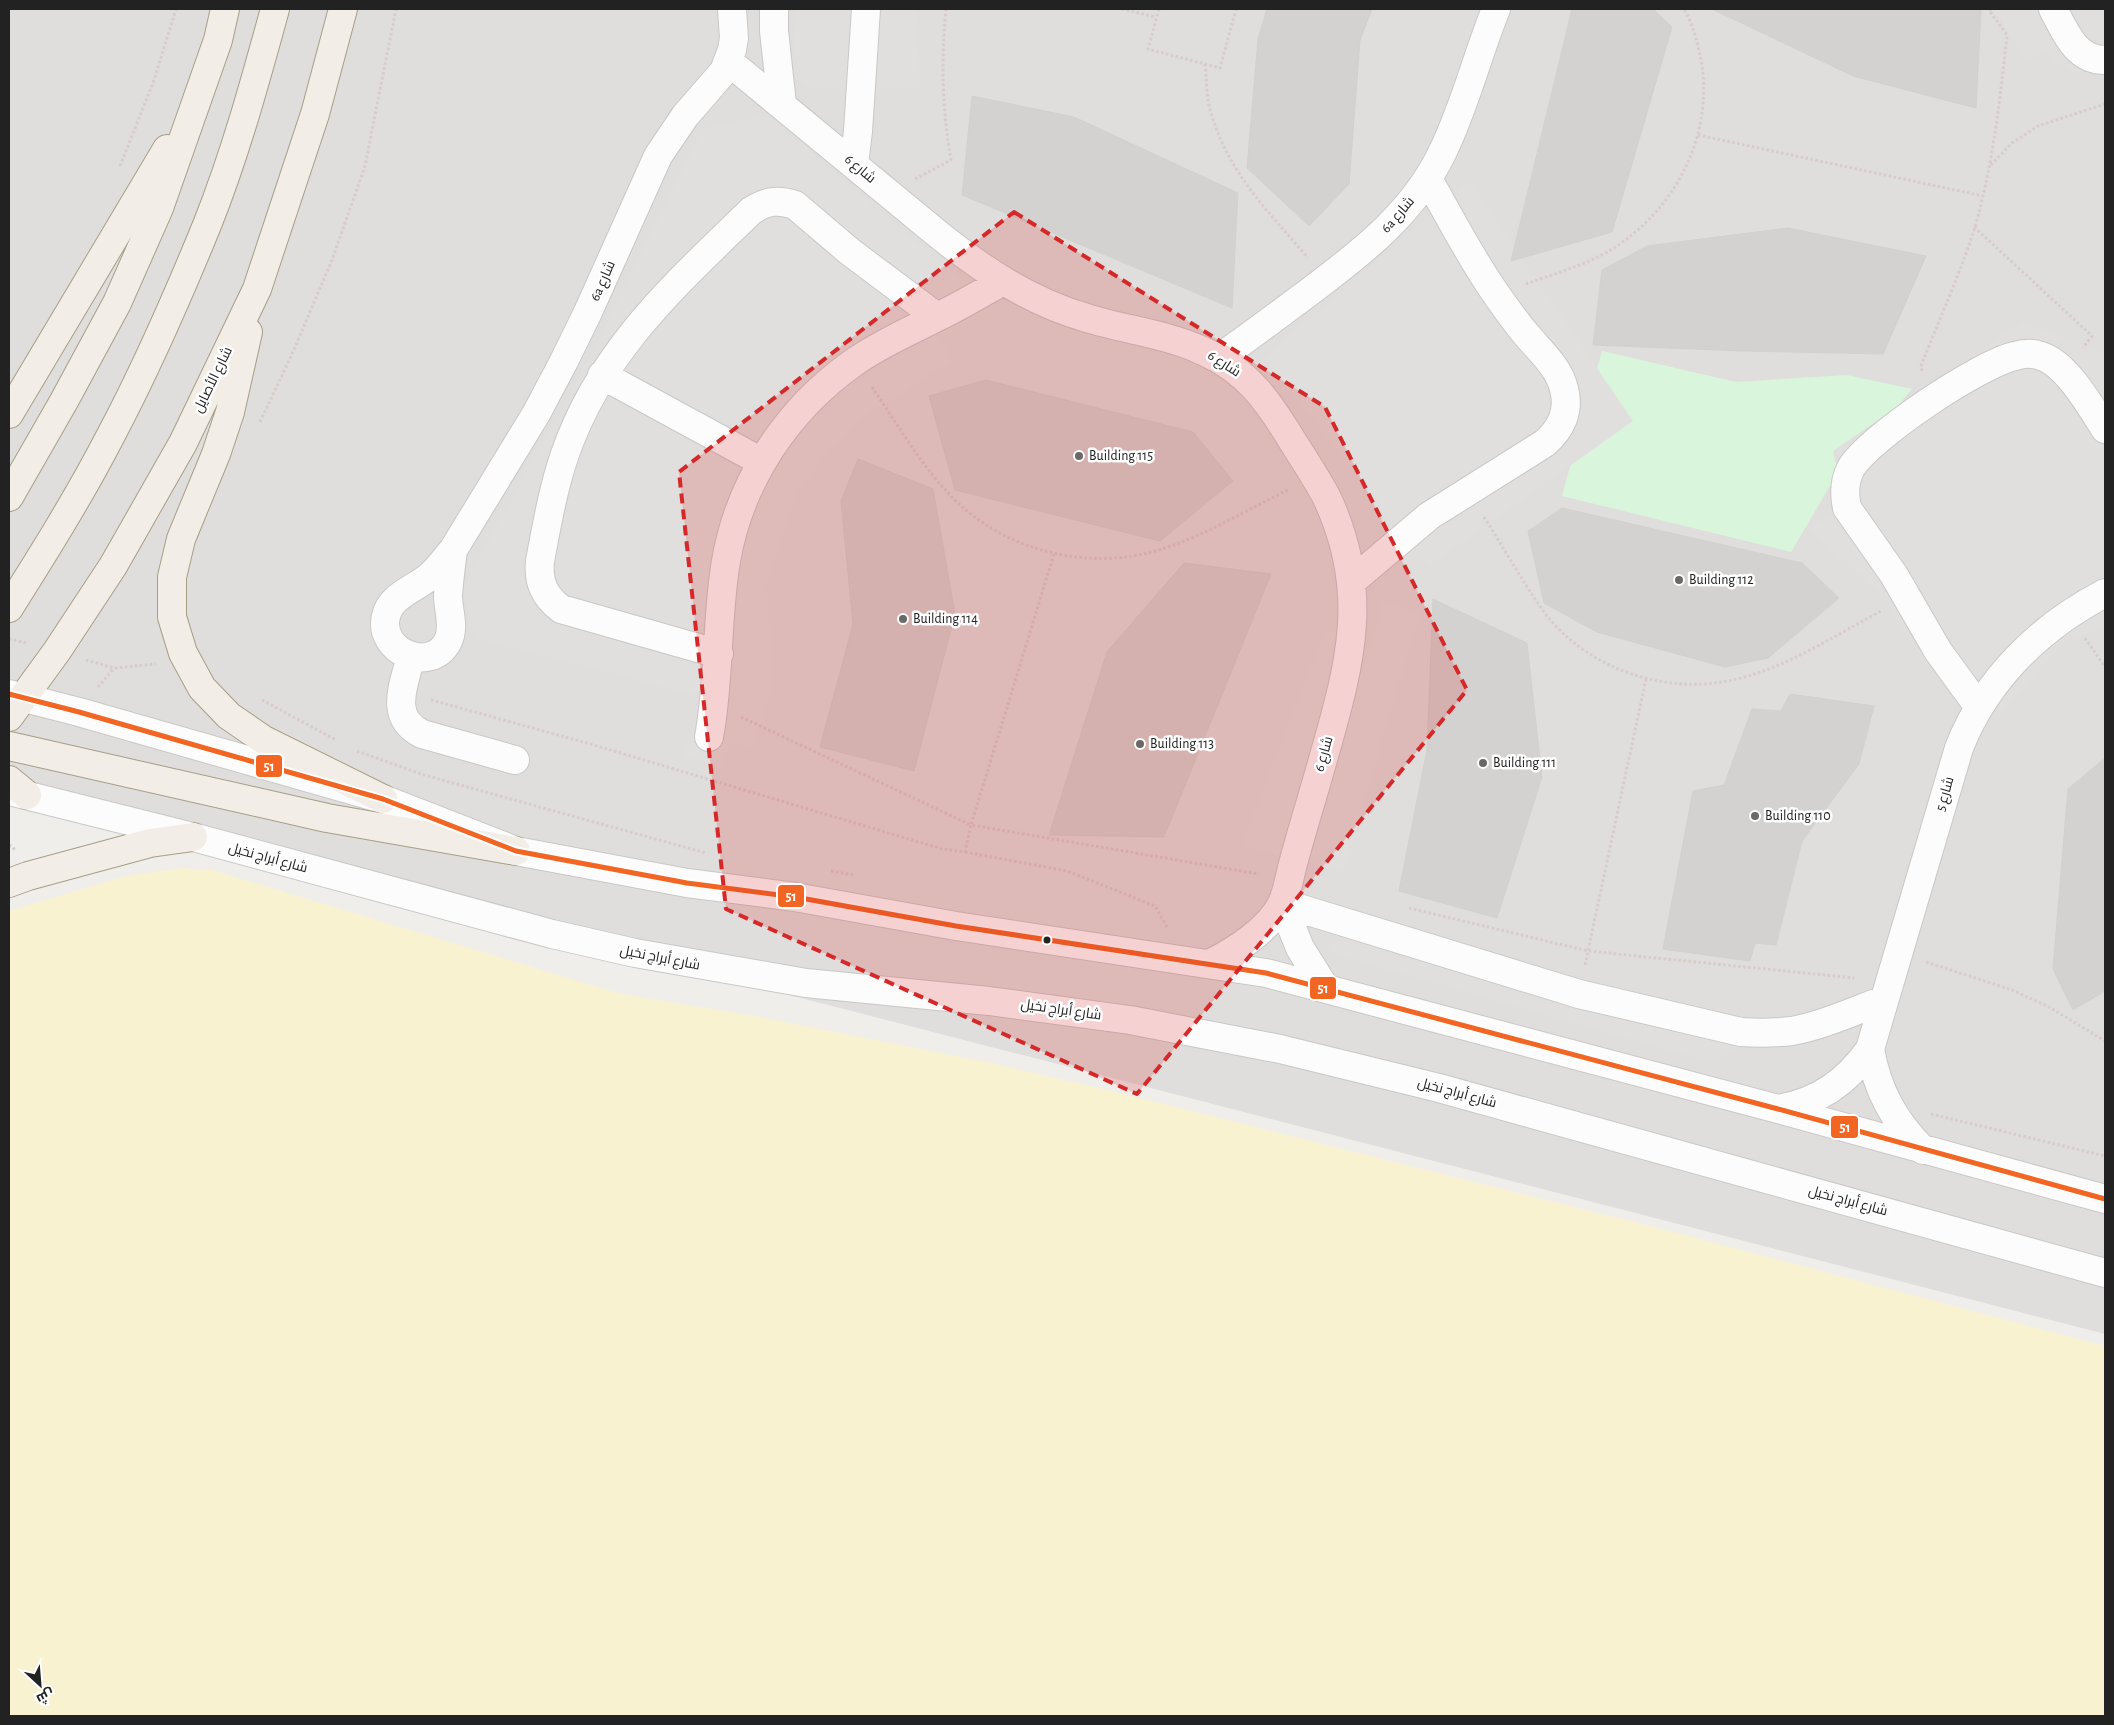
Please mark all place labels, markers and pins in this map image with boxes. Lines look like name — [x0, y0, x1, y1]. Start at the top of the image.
place label: Building 115 — [1089, 449, 1153, 463]
marker: Building 115 — [1073, 450, 1085, 462]
place label: Building 112 — [1689, 573, 1754, 587]
marker: Building 112 — [1673, 574, 1685, 586]
place label: Building 114 — [913, 612, 978, 626]
marker: Building 114 — [897, 613, 909, 625]
place label: Building 113 — [1150, 737, 1214, 751]
marker: Building 113 — [1134, 738, 1146, 750]
place label: Building 111 — [1493, 756, 1556, 770]
marker: Building 111 — [1477, 757, 1489, 769]
place label: Building 110 — [1765, 809, 1831, 823]
marker: Building 110 — [1749, 810, 1761, 822]
unlabelled marker — [1042, 935, 1052, 945]

